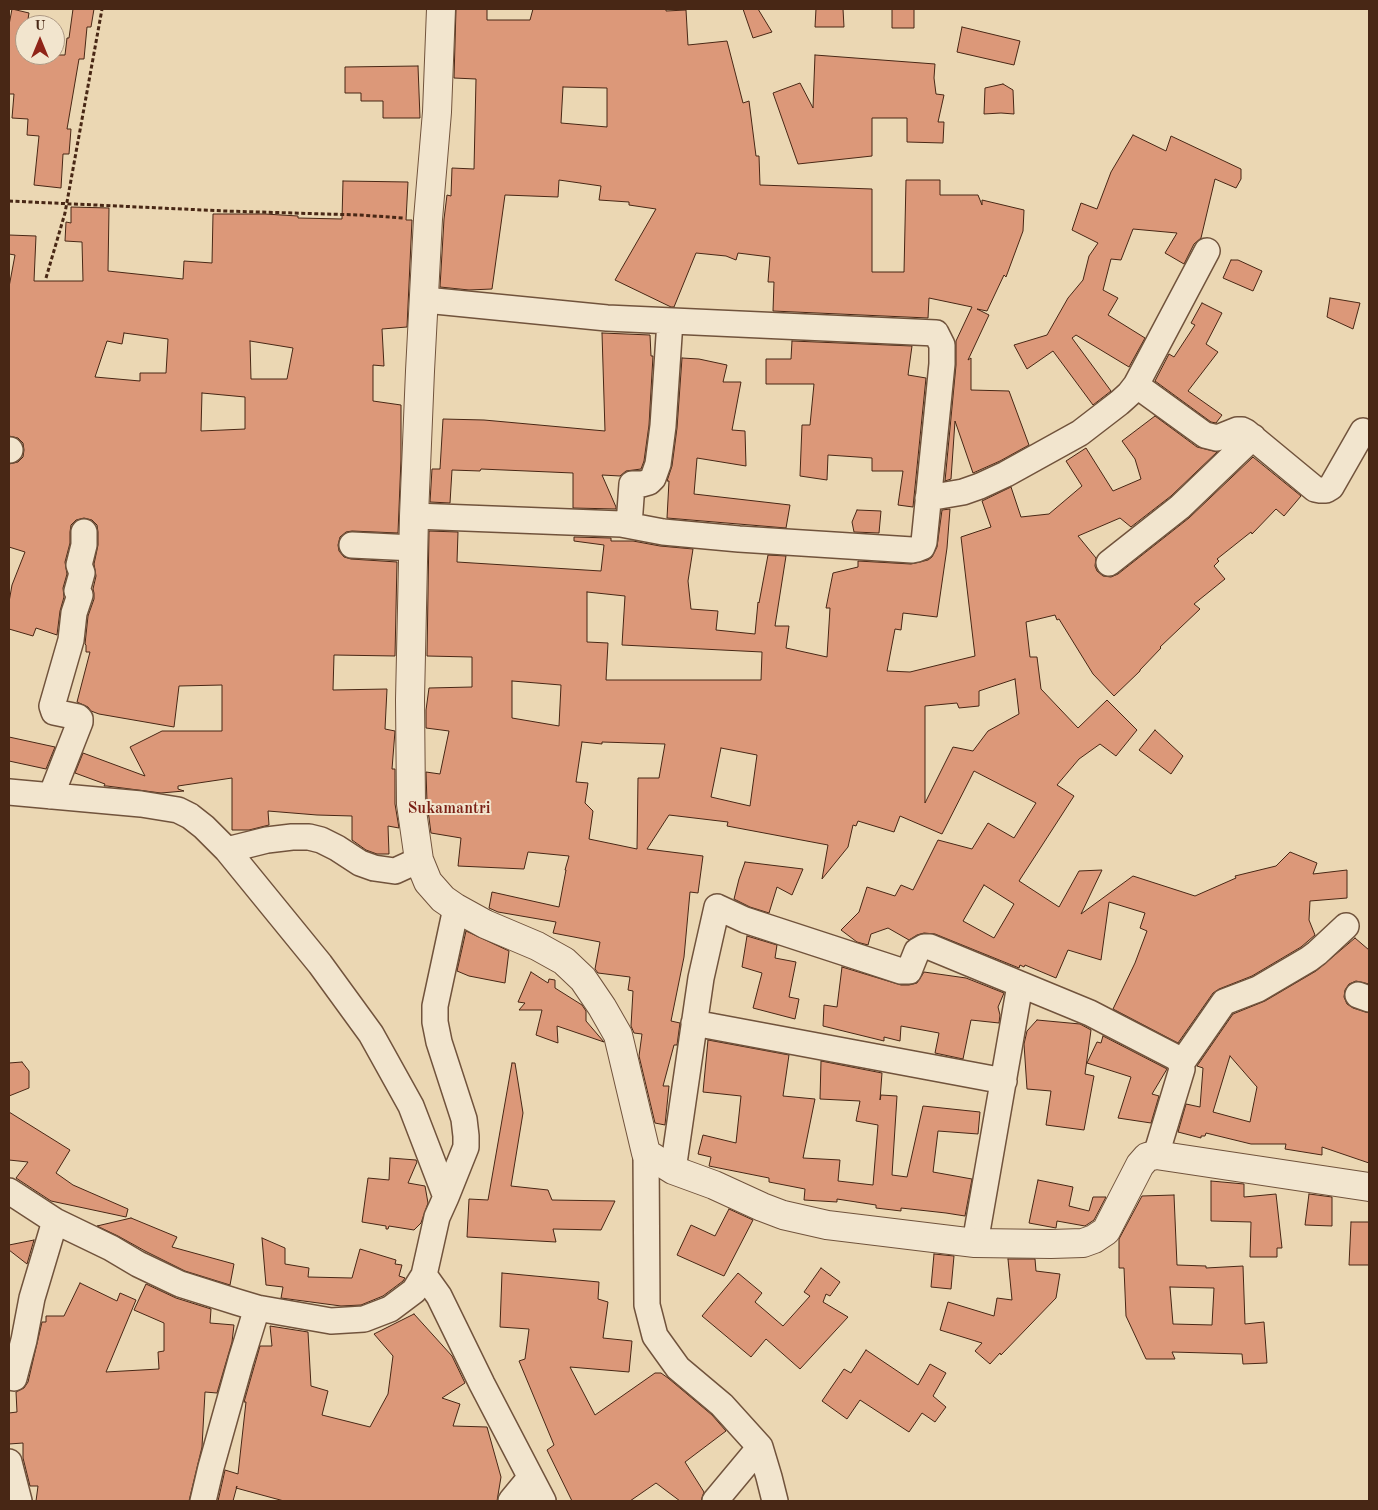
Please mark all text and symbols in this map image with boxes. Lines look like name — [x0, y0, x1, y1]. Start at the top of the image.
north arrow — [15, 15, 65, 65]
text: U — [34, 19, 46, 33]
district label: Sukamantri — [407, 799, 491, 819]

